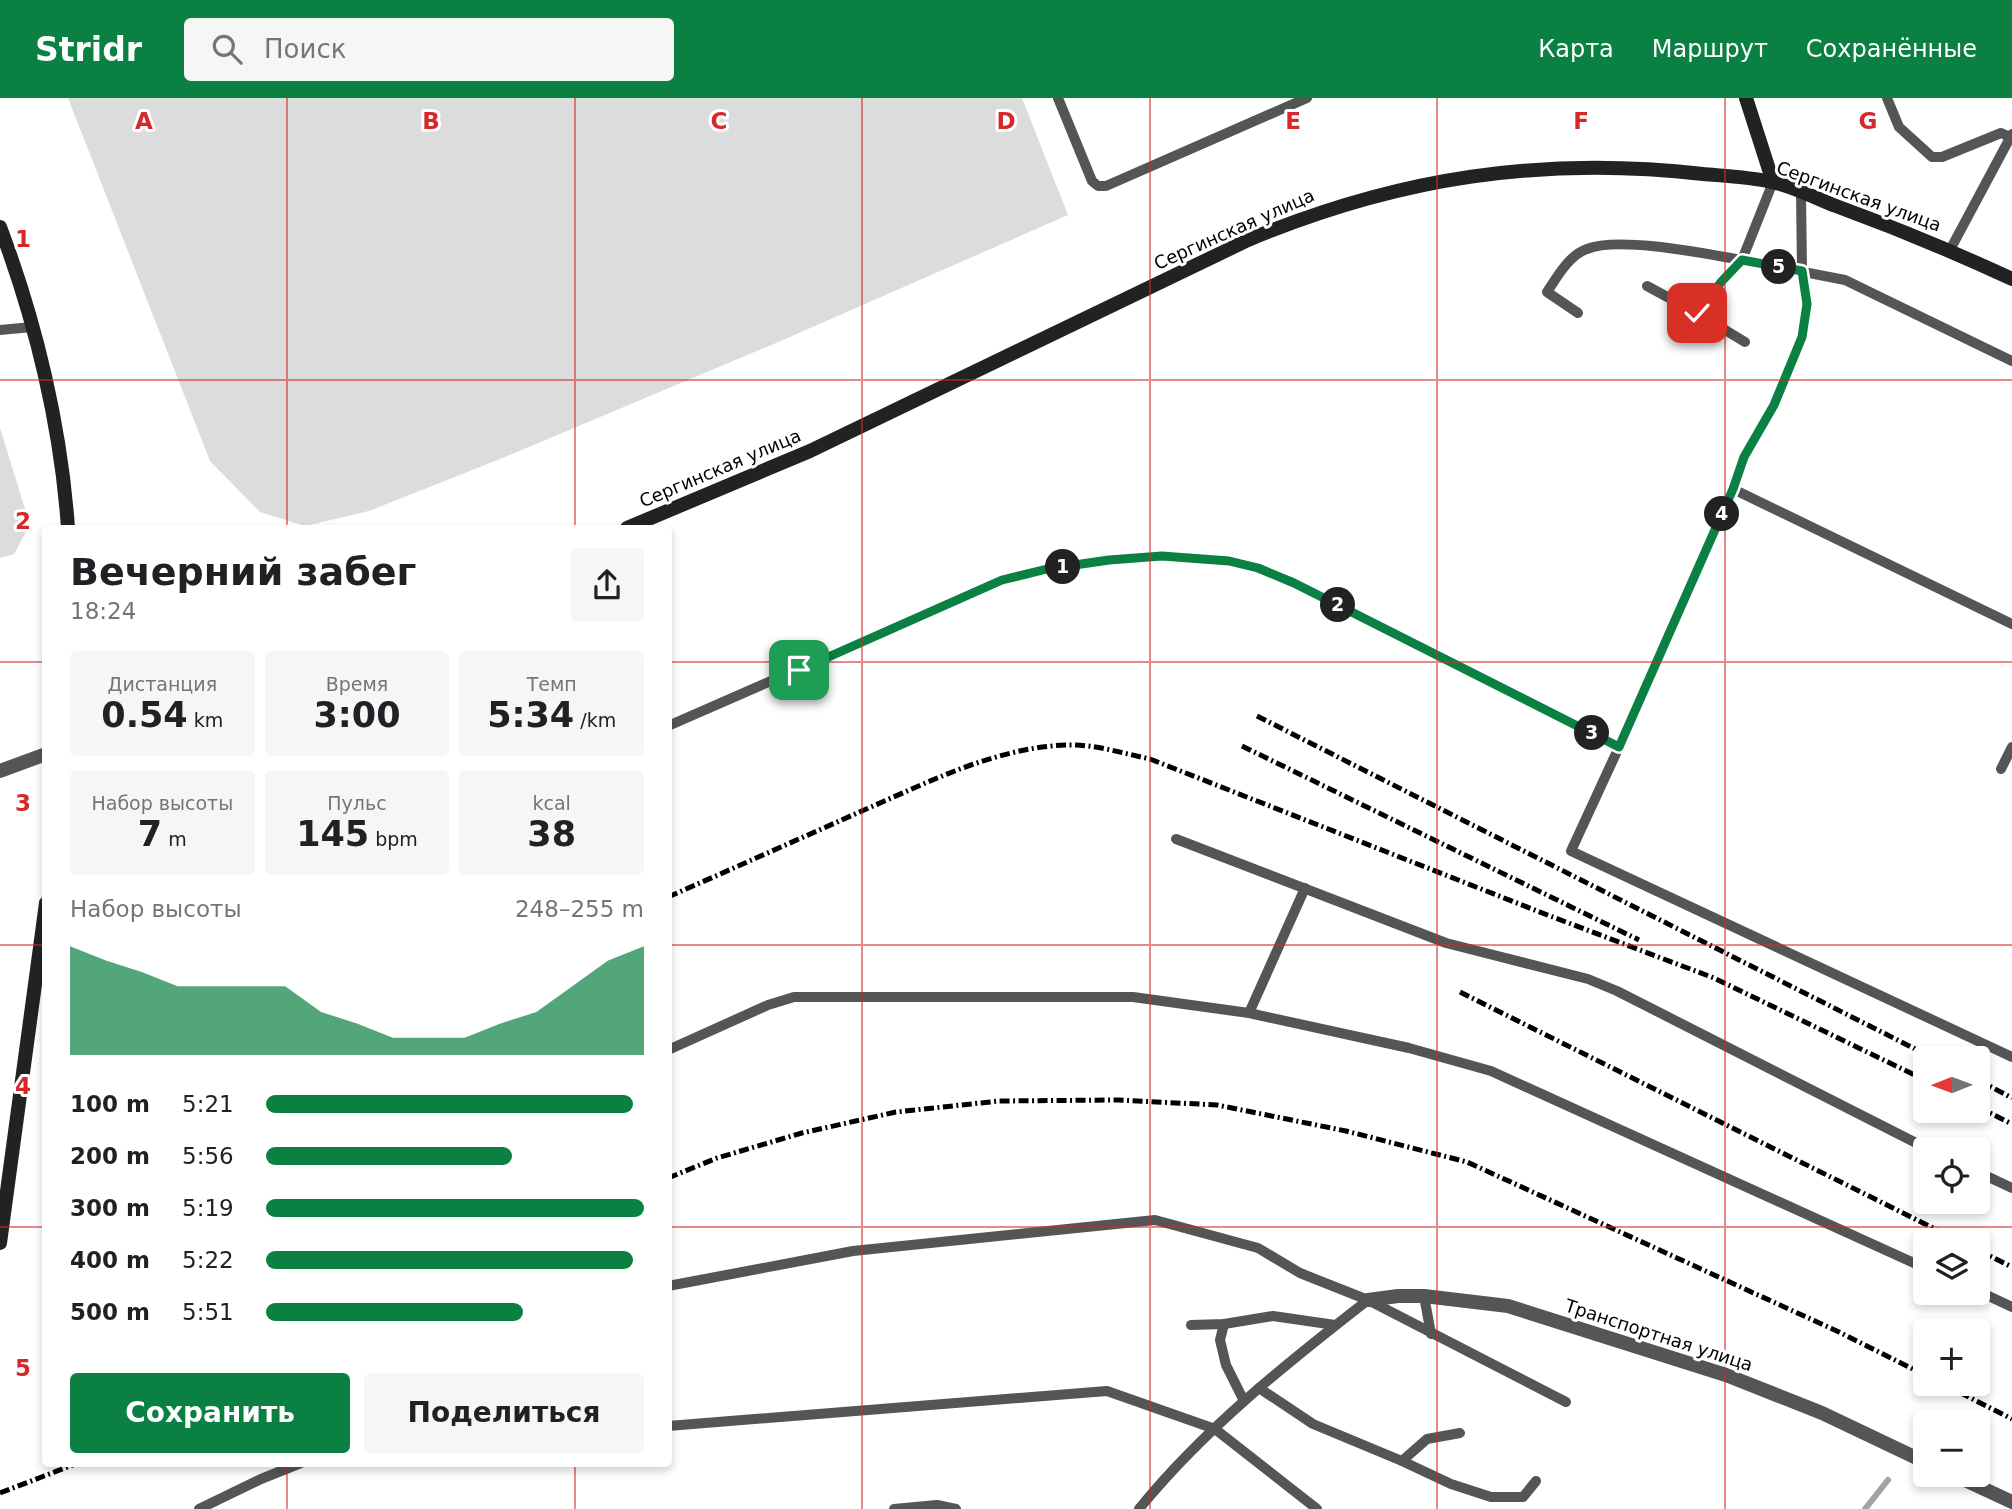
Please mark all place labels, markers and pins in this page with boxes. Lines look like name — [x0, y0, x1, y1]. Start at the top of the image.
pin: 5 — [1762, 250, 1796, 284]
pin — [1667, 283, 1727, 343]
pin: 4 — [1704, 496, 1740, 532]
pin: 1 — [1046, 550, 1080, 584]
pin: 2 — [1320, 588, 1356, 622]
pin — [769, 640, 829, 700]
pin: 3 — [1574, 716, 1610, 750]

